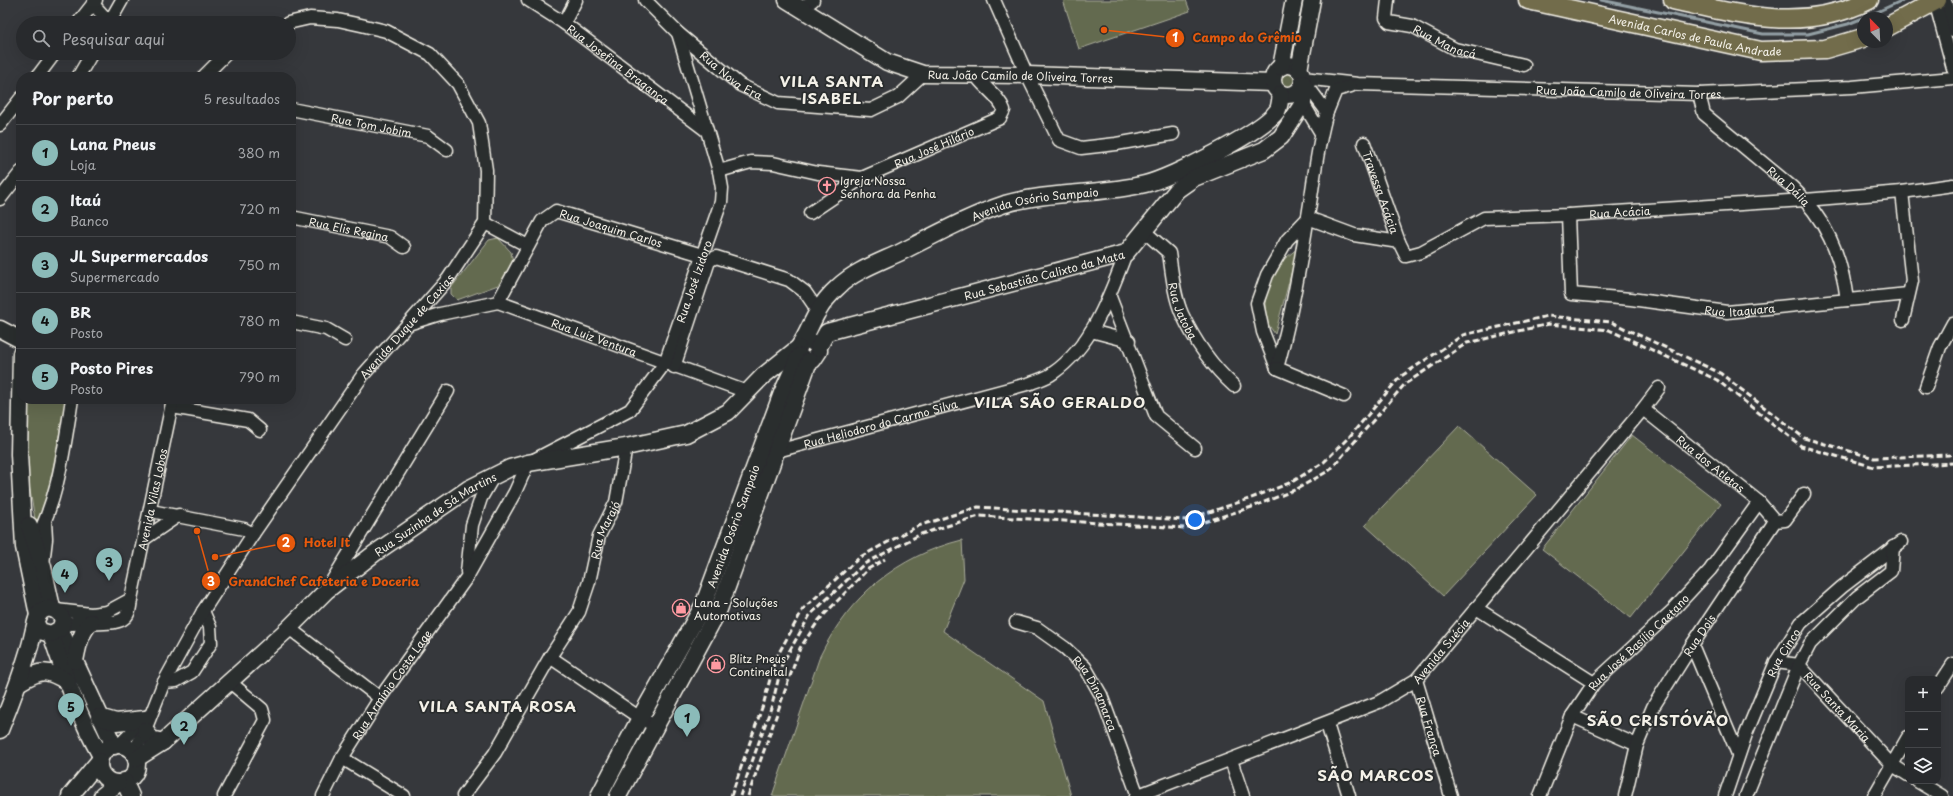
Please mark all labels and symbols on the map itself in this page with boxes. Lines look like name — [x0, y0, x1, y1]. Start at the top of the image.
street label: Avenida Carlos de Paula Andrade — [1607, 9, 1782, 60]
north arrow — [1857, 12, 1893, 48]
street label: Rua Josefina Bragança — [564, 20, 673, 108]
street label: Rua Manacá — [1410, 20, 1478, 62]
callout: Campo do Grêmio — [1165, 26, 1310, 50]
text: 1 — [1172, 28, 1178, 46]
text: Campo do Grêmio — [1192, 28, 1302, 46]
street label: Rua Nova Era — [697, 47, 766, 103]
street label: Rua João Camilo de Oliveira Torres — [928, 66, 1113, 86]
district label: VILA SANTA ISABEL — [780, 69, 884, 109]
street label: Rua João Camilo de Oliveira Torres — [1536, 81, 1722, 103]
street label: Rua Tom Jobim — [330, 109, 413, 141]
street label: Rua José Hilário — [891, 122, 977, 172]
street label: Travessa Acácia — [1359, 148, 1404, 236]
street label: Rua Dália — [1764, 162, 1815, 210]
place label: Igreja Nossa Senhora da Penha — [840, 172, 936, 202]
church icon: Igreja Nossa Senhora da Penha — [817, 176, 837, 196]
street label: Avenida Osório Sampaio — [968, 183, 1099, 225]
street label: Rua Acácia — [1589, 201, 1651, 222]
street label: Rua Joaquim Carlos — [558, 204, 665, 251]
street label: Rua Elis Regina — [307, 212, 390, 245]
street label: Rua José Izidoro — [671, 238, 716, 325]
street label: Rua Sebastião Calixto da Mata — [962, 245, 1126, 304]
street label: Avenida Duque de Caxias — [355, 270, 458, 382]
street label: Rua Jatoba — [1165, 281, 1202, 343]
street label: Rua Itaguara — [1704, 299, 1776, 321]
street label: Rua Luiz Ventura — [549, 314, 640, 360]
district label: VILA SÃO GERALDO — [974, 390, 1146, 413]
street label: Rua Heliodoro do Carmo Silva — [801, 395, 960, 452]
street label: Rua dos Atletas — [1673, 431, 1749, 496]
street label: Avenida Vilas Lobos — [133, 447, 171, 552]
street label: Avenida Osório Sampaio — [702, 462, 763, 590]
street label: Rua Suzinha de Sá Martins — [370, 468, 499, 560]
street label: Rua Marajó — [586, 498, 624, 561]
your location — [1185, 510, 1205, 530]
callout: Hotel It — [276, 531, 358, 555]
text: 2 — [282, 533, 291, 551]
text: Hotel It — [304, 533, 350, 551]
pin: 3 — [96, 548, 122, 581]
pin: 4 — [52, 560, 78, 593]
callout: GrandChef Cafeteria e Doceria — [201, 569, 428, 593]
text: 3 — [207, 572, 215, 590]
text: GrandChef Cafeteria e Doceria — [229, 572, 420, 590]
street label: Rua José Basílio Caetano — [1583, 590, 1692, 693]
place label: Lana - Soluções Automotivas — [694, 594, 778, 624]
shop icon: Lana - Soluções Automotivas — [671, 598, 691, 618]
street label: Rua Dois — [1679, 611, 1719, 659]
street label: Avenida Suécia — [1408, 614, 1473, 687]
street label: Rua Cinco — [1762, 625, 1804, 680]
street label: Rua Armínio Costa Lage — [347, 626, 435, 743]
place label: Blitz Pneus Contineltal — [729, 650, 788, 680]
street label: Rua Dinamarca — [1069, 651, 1122, 734]
shop icon: Blitz Pneus Contineltal — [706, 654, 726, 674]
street label: Rua Santa Maria — [1800, 667, 1875, 746]
pin: 5 — [58, 693, 84, 726]
district label: VILA SANTA ROSA — [419, 694, 577, 717]
street label: Rua França — [1413, 694, 1447, 758]
pin: 1 — [674, 704, 700, 737]
district label: SÃO CRISTÓVÃO — [1587, 708, 1729, 731]
pin: 2 — [171, 712, 197, 745]
district label: SÃO MARCOS — [1317, 763, 1435, 786]

